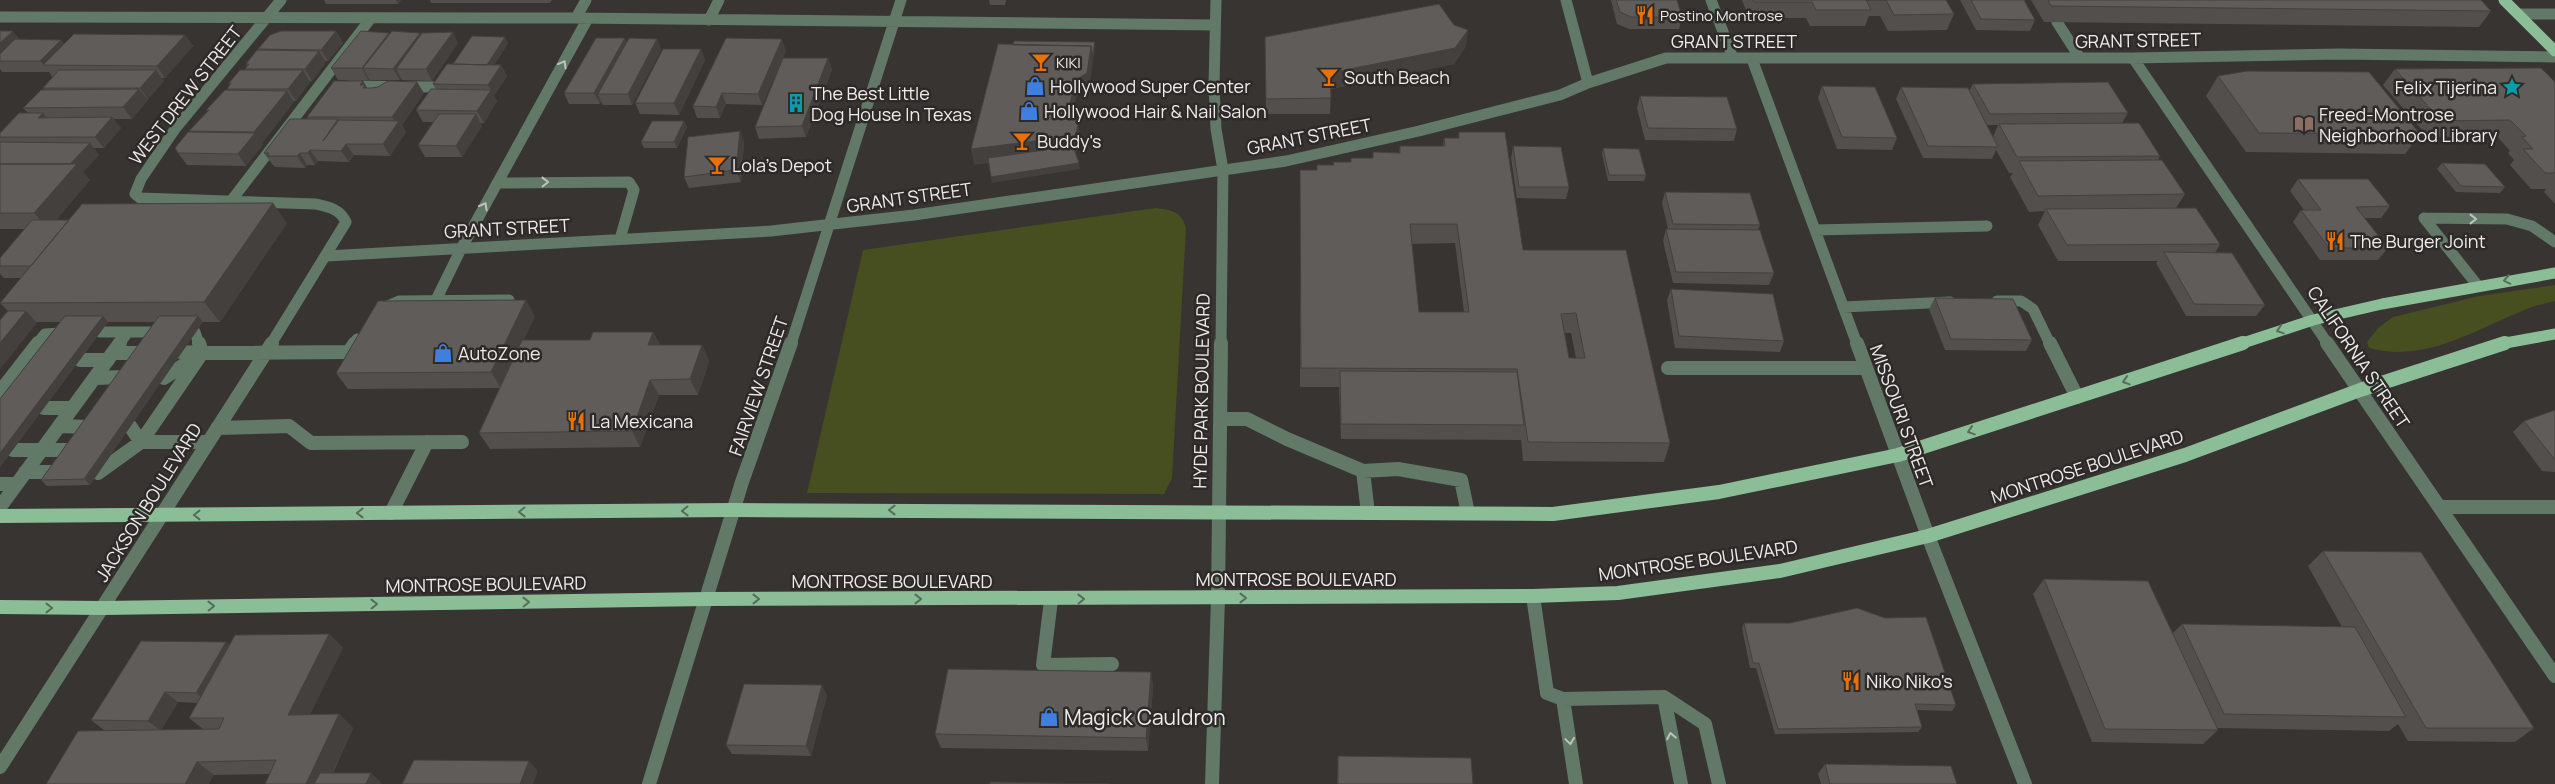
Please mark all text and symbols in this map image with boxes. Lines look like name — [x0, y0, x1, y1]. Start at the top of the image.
restaurant icon: Postino Montrose — [1634, 4, 1656, 26]
place label: Postino Montrose — [1660, 5, 1783, 26]
street label: WEST DREW STREET — [123, 20, 247, 169]
street label: GRANT STREET — [2075, 27, 2201, 53]
street label: GRANT STREET — [1671, 29, 1797, 53]
bar icon: KIKI — [1030, 51, 1052, 73]
place label: KIKI — [1056, 52, 1081, 73]
one-way arrow — [557, 60, 567, 69]
place label: South Beach — [1344, 65, 1450, 89]
bar icon: South Beach — [1318, 66, 1340, 88]
place label: Hollywood Super Center — [1050, 74, 1251, 98]
shop icon: Hollywood Super Center — [1024, 75, 1046, 97]
place label: Felix Tijerina — [2395, 75, 2497, 99]
place icon: Felix Tijerina — [2501, 76, 2523, 98]
place label: The Best Little Dog House In Texas — [811, 81, 972, 126]
building icon: The Best Little Dog House In Texas — [785, 92, 807, 114]
place label: Hollywood Hair & Nail Salon — [1044, 99, 1267, 123]
shop icon: Hollywood Hair & Nail Salon — [1018, 100, 1040, 122]
place label: Freed-Montrose Neighborhood Library — [2319, 102, 2498, 147]
street label: GRANT STREET — [1245, 112, 1373, 160]
library icon: Freed-Montrose Neighborhood Library — [2293, 113, 2315, 135]
place label: Buddy's — [1037, 129, 1101, 153]
bar icon: Buddy's — [1011, 130, 1033, 152]
place label: Lola's Depot — [732, 153, 832, 177]
bar icon: Lola's Depot — [706, 154, 728, 176]
street label: GRANT STREET — [845, 176, 973, 218]
one-way arrow — [542, 177, 550, 187]
one-way arrow — [478, 202, 488, 211]
street label: GRANT STREET — [443, 213, 571, 243]
one-way arrow — [2470, 214, 2477, 224]
place label: The Burger Joint — [2350, 229, 2486, 253]
restaurant icon: The Burger Joint — [2324, 230, 2346, 252]
one-way arrow — [2502, 274, 2511, 285]
street label: CALIFORNIA STREET — [2302, 281, 2416, 433]
street label: HYDE PARK BOULEVARD — [1187, 293, 1215, 489]
street label: FAIRVIEW STREET — [723, 313, 793, 459]
one-way arrow — [2276, 325, 2285, 335]
place label: AutoZone — [458, 341, 540, 365]
street label: MISSOURI STREET — [1865, 341, 1939, 491]
shop icon: AutoZone — [432, 342, 454, 364]
one-way arrow — [2122, 375, 2130, 385]
place label: La Mexicana — [591, 409, 693, 433]
restaurant icon: La Mexicana — [565, 410, 587, 432]
street label: JACKSON BOULEVARD — [89, 418, 207, 586]
street label: MONTROSE BOULEVARD — [1988, 424, 2186, 508]
one-way arrow — [1967, 425, 1976, 435]
one-way arrow — [680, 505, 688, 516]
one-way arrow — [888, 505, 896, 516]
one-way arrow — [518, 507, 526, 517]
one-way arrow — [355, 508, 363, 519]
one-way arrow — [193, 510, 200, 520]
street label: MONTROSE BOULEVARD — [1597, 534, 1799, 586]
street label: MONTROSE BOULEVARD — [1195, 567, 1397, 591]
street label: MONTROSE BOULEVARD — [791, 569, 993, 593]
street label: MONTROSE BOULEVARD — [385, 570, 587, 598]
one-way arrow — [1240, 593, 1247, 603]
one-way arrow — [752, 594, 760, 604]
one-way arrow — [914, 594, 922, 604]
one-way arrow — [1077, 594, 1085, 604]
one-way arrow — [523, 597, 531, 607]
one-way arrow — [370, 599, 378, 609]
one-way arrow — [207, 601, 215, 612]
one-way arrow — [45, 603, 53, 613]
place label: Niko Niko's — [1866, 669, 1953, 693]
restaurant icon: Niko Niko's — [1840, 670, 1862, 692]
place label: Magick Cauldron — [1064, 703, 1226, 731]
shop icon: Magick Cauldron — [1038, 706, 1060, 728]
one-way arrow — [1667, 732, 1677, 741]
one-way arrow — [1564, 737, 1574, 746]

